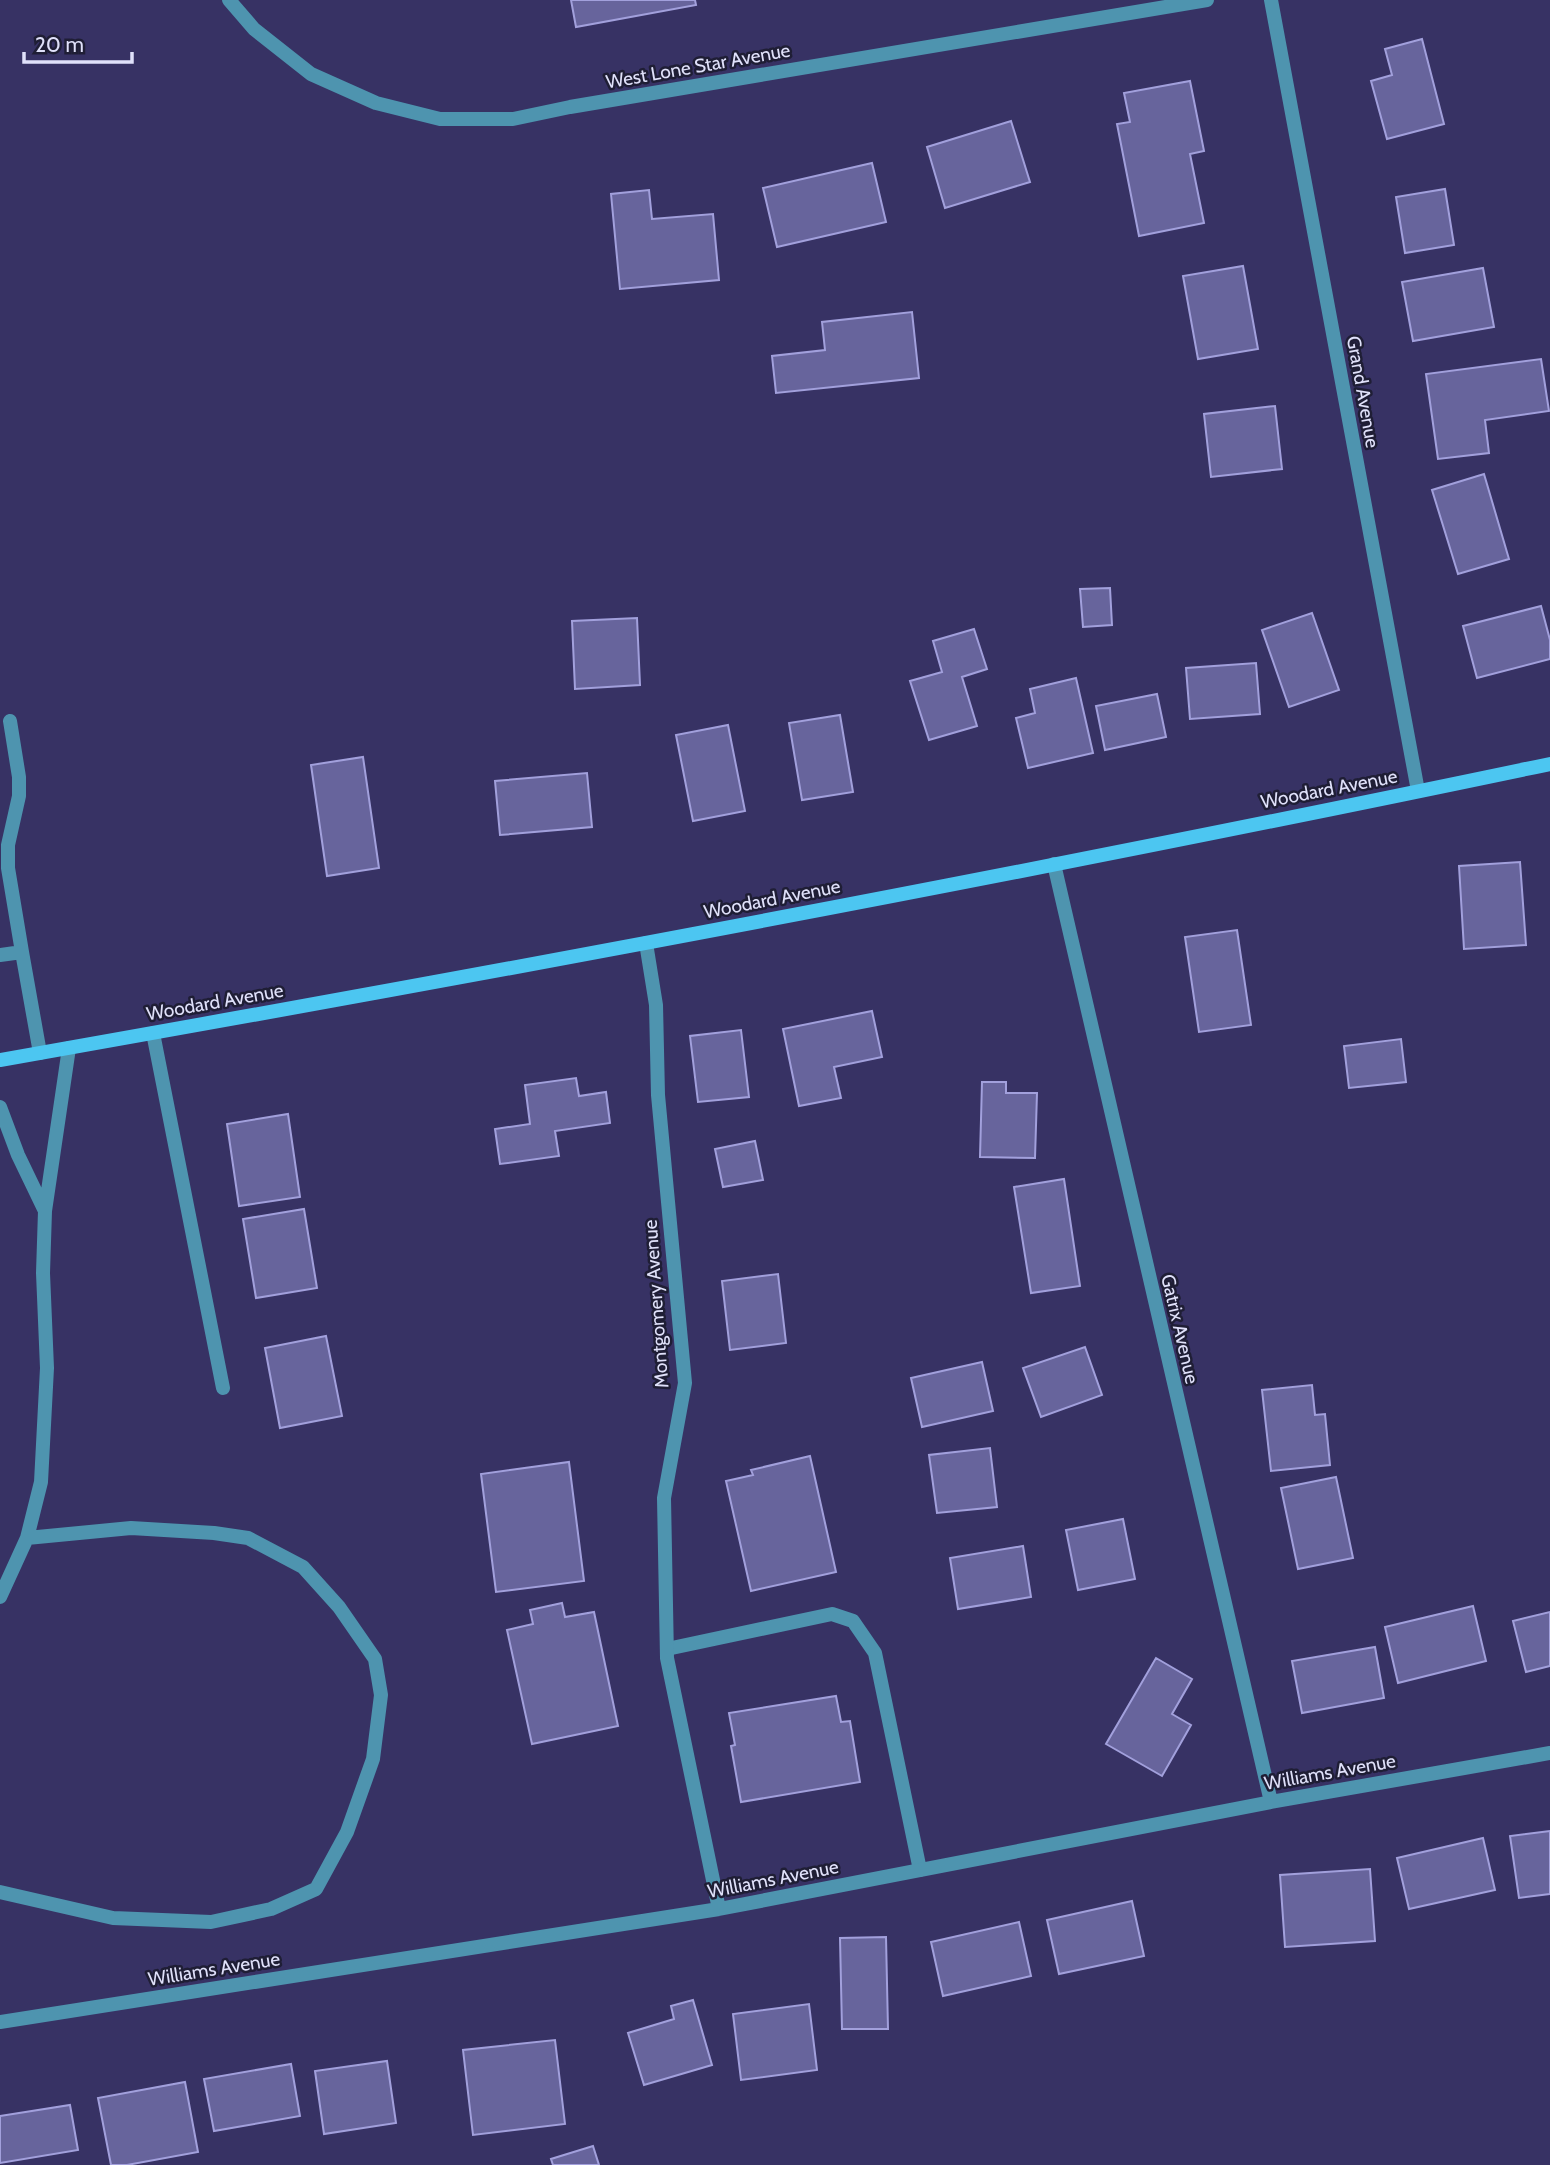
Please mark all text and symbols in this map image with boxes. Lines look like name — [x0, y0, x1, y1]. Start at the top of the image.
scale bar — [24, 21, 133, 65]
text: 20 m — [35, 32, 84, 57]
street label: West Lone Star Avenue — [604, 38, 792, 94]
street label: Grand Avenue — [1342, 334, 1384, 450]
street label: Woodard Avenue — [1259, 764, 1399, 814]
street label: Woodard Avenue — [702, 874, 842, 924]
street label: Woodard Avenue — [145, 979, 286, 1025]
street label: Montgomery Avenue — [639, 1219, 673, 1389]
street label: Gatrix Avenue — [1156, 1272, 1204, 1386]
street label: Williams Avenue — [1262, 1749, 1398, 1795]
street label: Williams Avenue — [705, 1855, 841, 1903]
street label: Williams Avenue — [146, 1947, 282, 1991]

